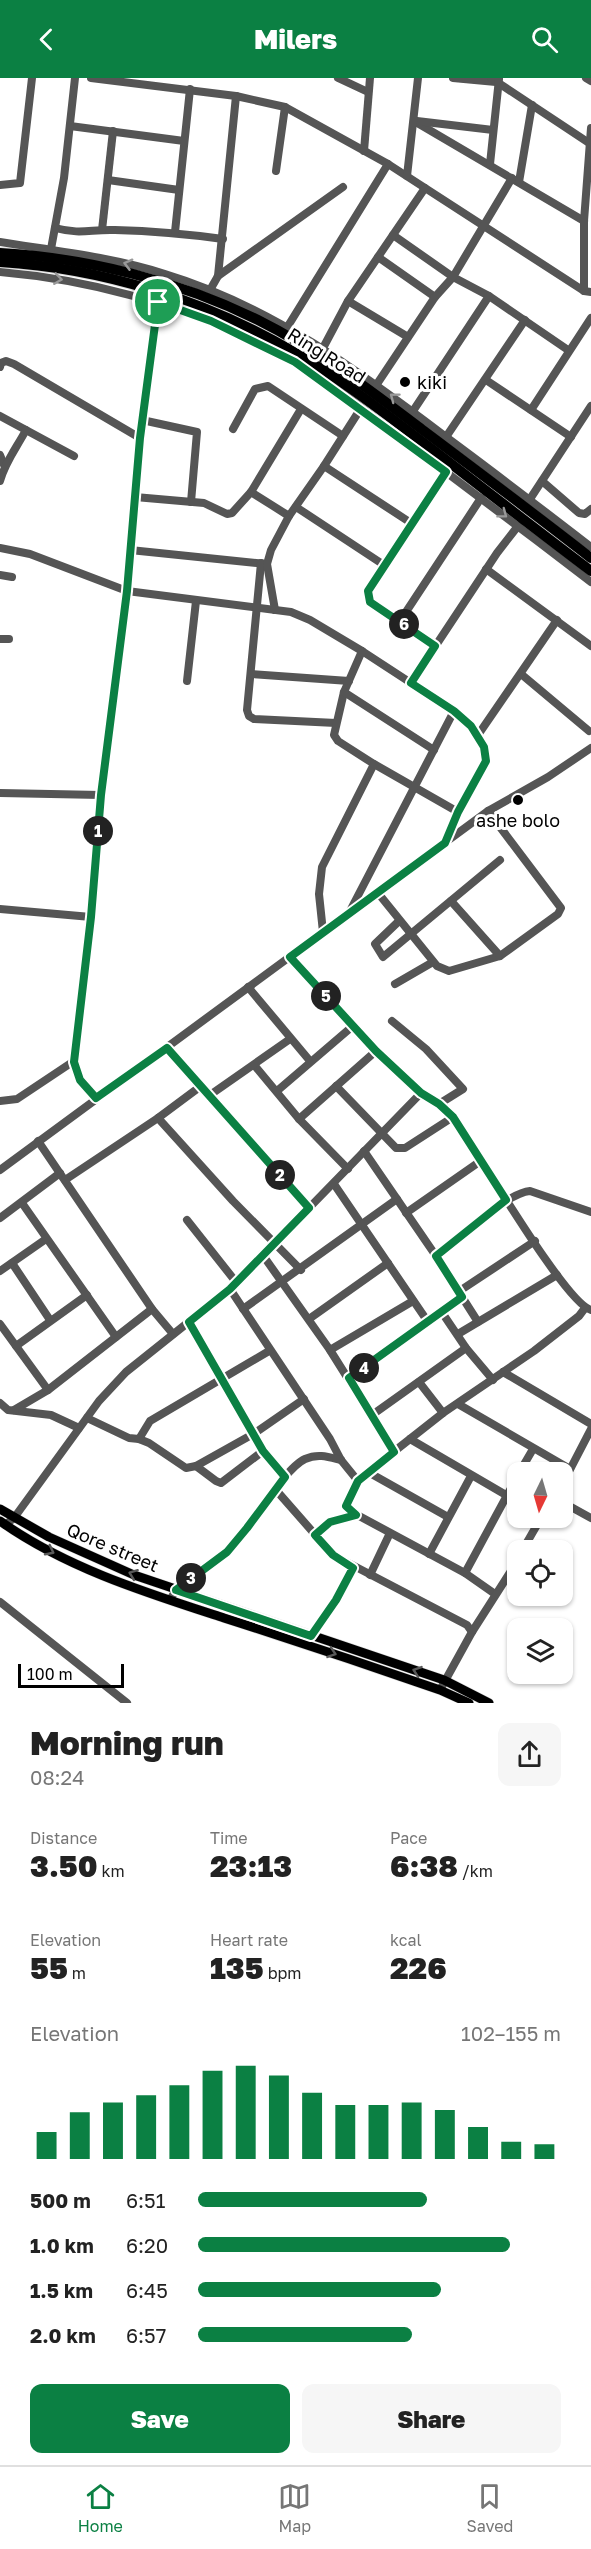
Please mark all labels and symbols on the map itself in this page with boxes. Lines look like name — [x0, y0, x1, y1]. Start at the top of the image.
one-way arrow — [123, 259, 133, 271]
one-way arrow — [53, 272, 63, 284]
pin — [132, 276, 183, 327]
street label: Ring Road — [284, 322, 370, 388]
place label: kiki — [417, 371, 447, 393]
marker: kiki — [398, 375, 412, 389]
one-way arrow — [390, 393, 401, 404]
one-way arrow — [496, 507, 507, 518]
pin: 6 — [389, 609, 419, 639]
marker: ashe bolo — [511, 793, 525, 807]
place label: ashe bolo — [476, 809, 560, 831]
pin: 1 — [83, 816, 113, 846]
pin: 5 — [311, 981, 341, 1011]
pin: 2 — [265, 1160, 295, 1190]
pin: 4 — [349, 1353, 379, 1383]
north arrow — [507, 1462, 573, 1528]
street label: Qore street — [64, 1518, 162, 1576]
one-way arrow — [44, 1544, 54, 1555]
pin: 3 — [176, 1563, 206, 1593]
one-way arrow — [128, 1569, 138, 1582]
one-way arrow — [326, 1646, 337, 1659]
scale bar — [18, 1661, 124, 1688]
one-way arrow — [412, 1665, 423, 1678]

